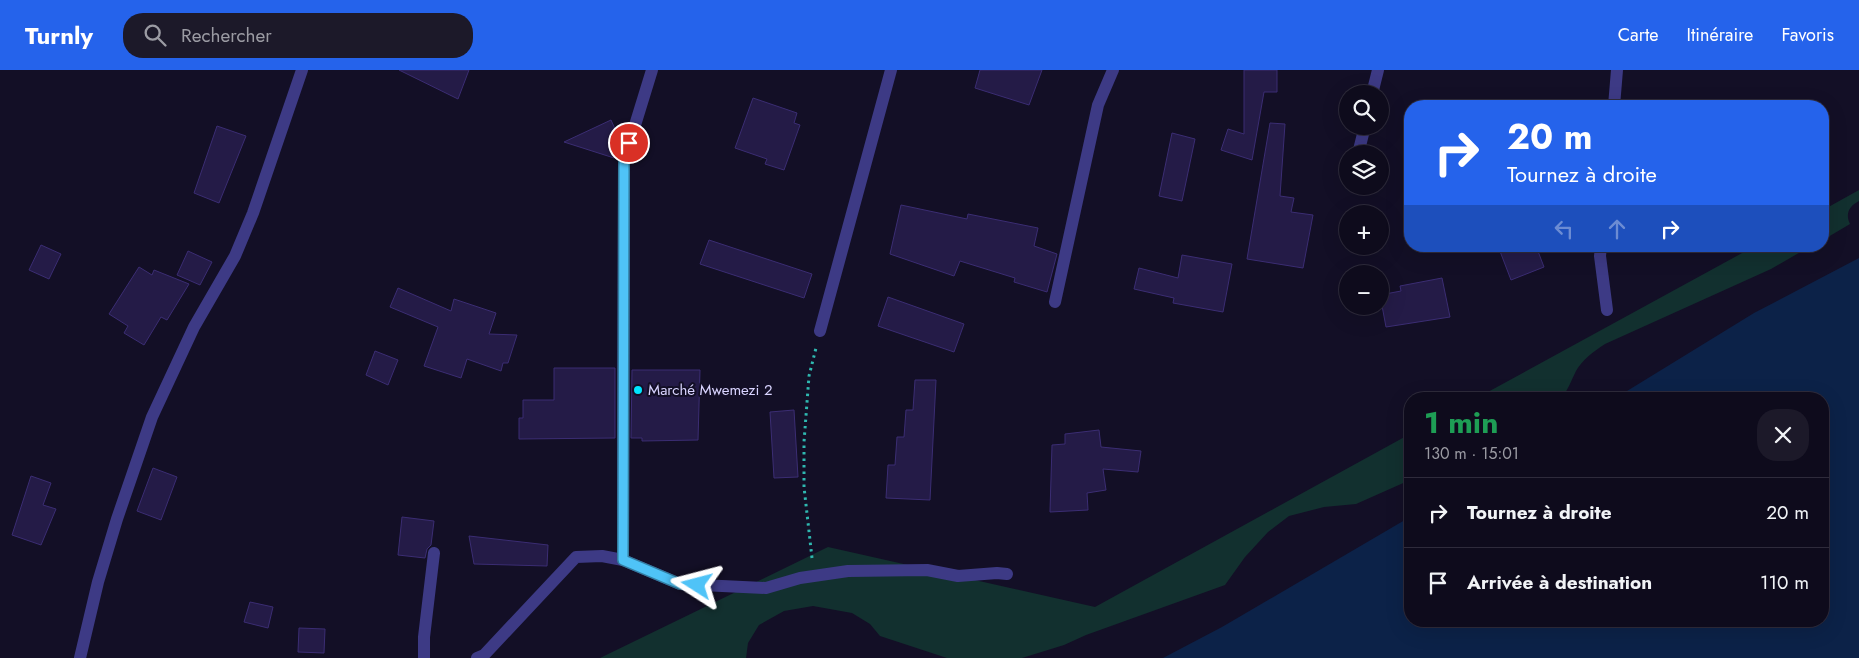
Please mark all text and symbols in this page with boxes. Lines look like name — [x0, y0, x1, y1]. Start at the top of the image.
search box — [123, 13, 473, 58]
text: Turnly — [25, 18, 93, 53]
icon: search — [141, 21, 169, 49]
text: Rechercher — [181, 22, 272, 49]
text: Carte — [1618, 22, 1659, 48]
text: Itinéraire — [1687, 22, 1753, 48]
text: Favoris — [1781, 22, 1834, 48]
map controls — [1339, 85, 1389, 315]
button: search — [1339, 85, 1389, 135]
text: 20 m — [1507, 112, 1592, 162]
icon: right — [1424, 120, 1489, 185]
pin — [608, 122, 650, 164]
icon: arrive — [615, 129, 643, 157]
button: layers — [1339, 145, 1389, 195]
text: Tournez à droite — [1507, 158, 1657, 190]
button: + — [1339, 205, 1389, 255]
icon: left — [1550, 215, 1578, 243]
icon: ahead — [1603, 215, 1631, 243]
icon: right — [1656, 215, 1684, 243]
button: − — [1339, 265, 1389, 315]
place label: Marché Mwemezi 2 — [648, 379, 772, 401]
marker: Marché Mwemezi 2 — [632, 384, 644, 396]
text: 1 min — [1424, 401, 1498, 444]
button: close — [1757, 409, 1809, 461]
text: 130 m · 15:01 — [1424, 442, 1519, 465]
icon: right — [1424, 499, 1452, 527]
text: Tournez à droite — [1467, 499, 1612, 526]
text: 20 m — [1766, 499, 1809, 526]
position arrow — [670, 558, 722, 610]
icon: arrive — [1424, 569, 1452, 597]
text: Arrivée à destination — [1467, 569, 1652, 596]
text: 110 m — [1760, 569, 1809, 596]

